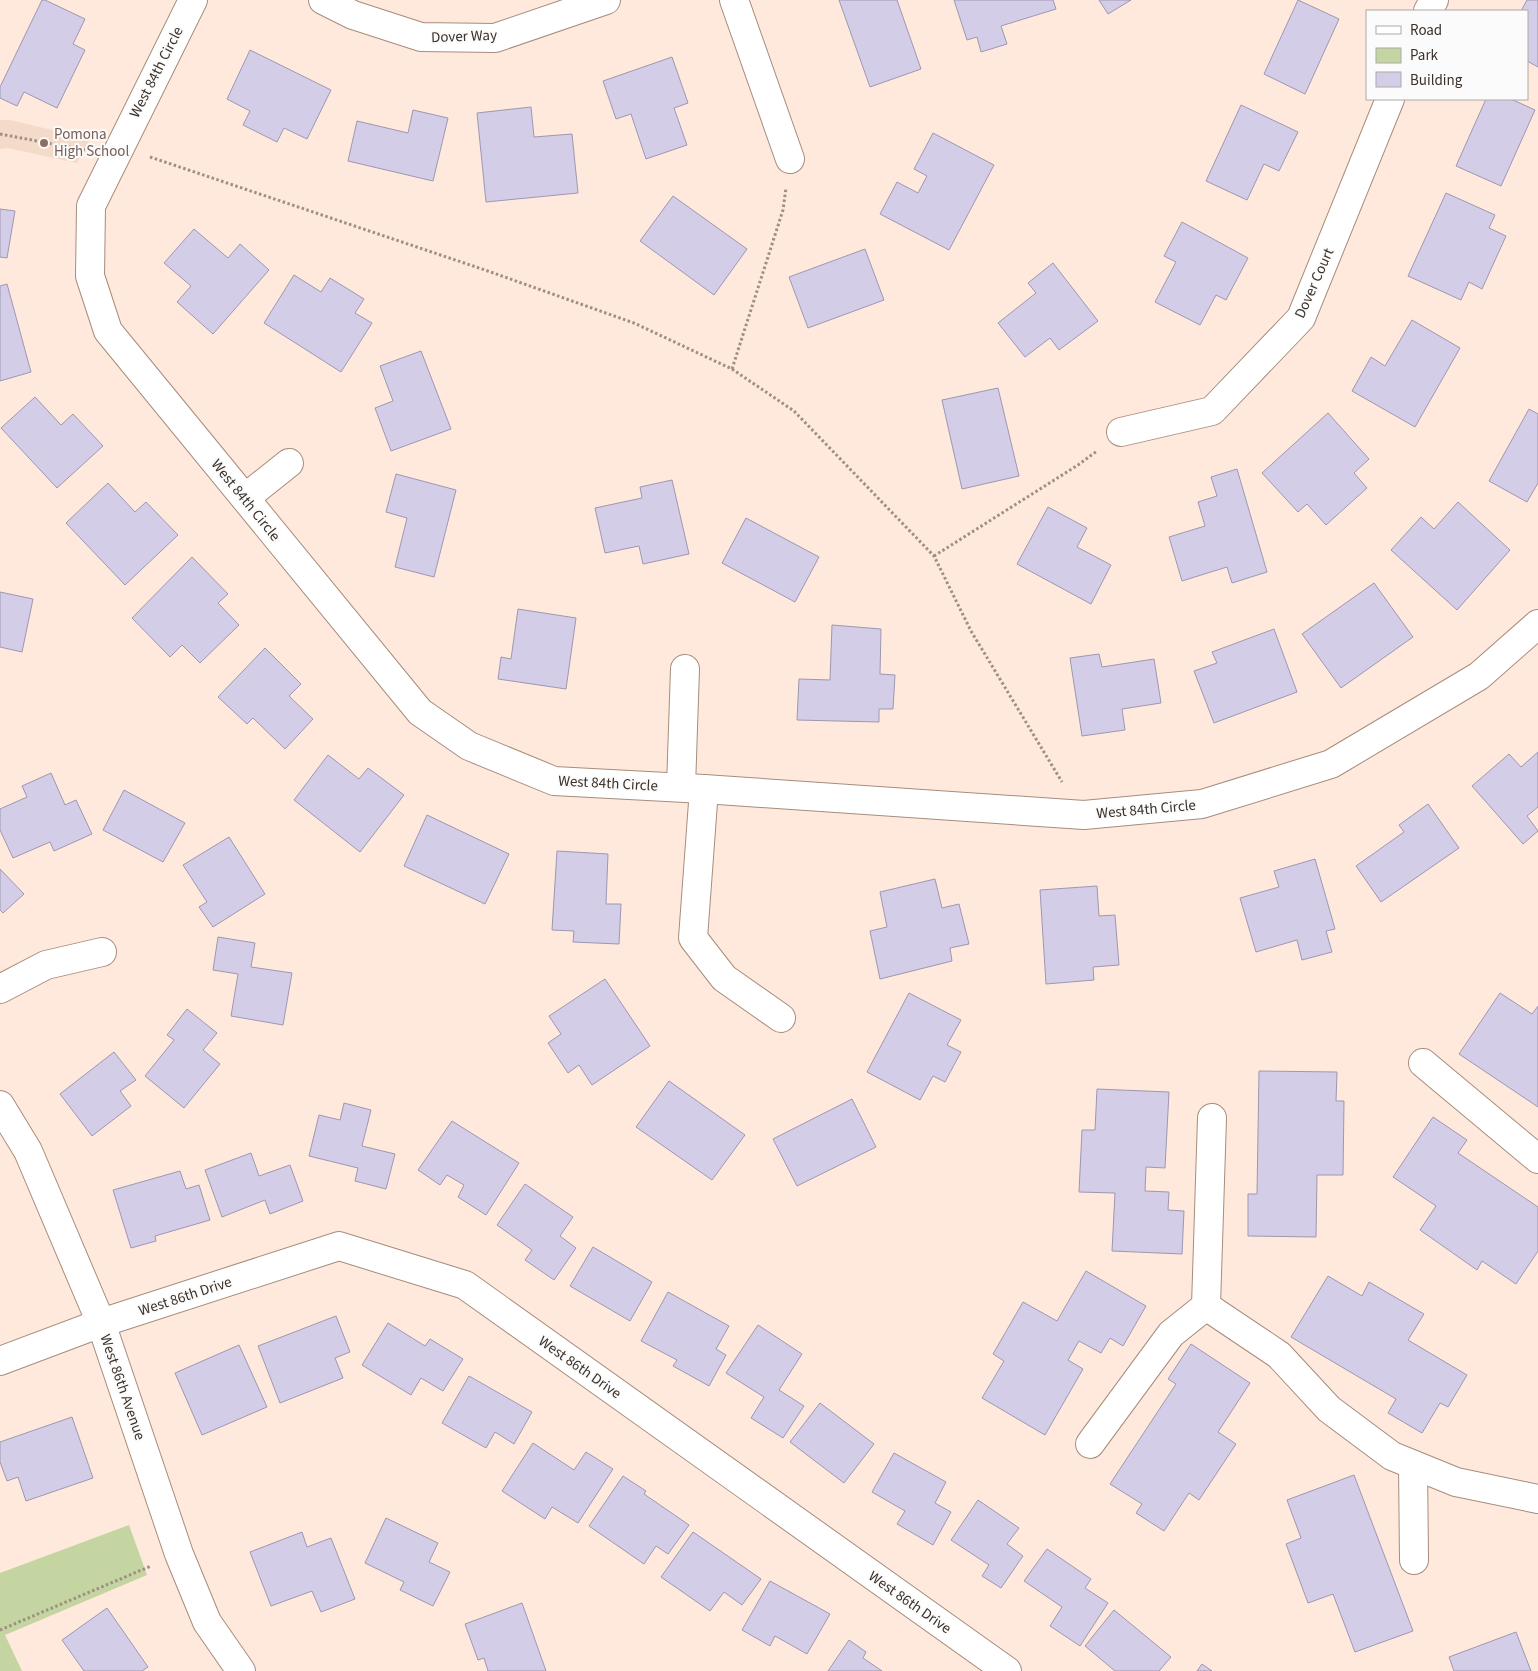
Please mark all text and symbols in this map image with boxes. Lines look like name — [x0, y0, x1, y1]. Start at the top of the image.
legend — [1366, 10, 1528, 100]
text: Road — [1410, 20, 1442, 41]
street label: West 84th Circle — [124, 23, 188, 121]
street label: Dover Way — [431, 25, 497, 48]
text: Park — [1410, 45, 1439, 66]
text: Building — [1410, 70, 1463, 91]
place label: Pomona High School — [54, 124, 129, 162]
marker: Pomona High School — [38, 137, 50, 149]
street label: Dover Court — [1290, 245, 1339, 322]
street label: West 84th Circle — [206, 455, 285, 546]
street label: West 84th Circle — [558, 770, 658, 797]
street label: West 84th Circle — [1095, 795, 1197, 824]
street label: West 86th Drive — [136, 1272, 234, 1321]
street label: West 86th Avenue — [95, 1331, 150, 1443]
street label: West 86th Drive — [534, 1331, 625, 1404]
street label: West 86th Drive — [864, 1566, 955, 1639]

